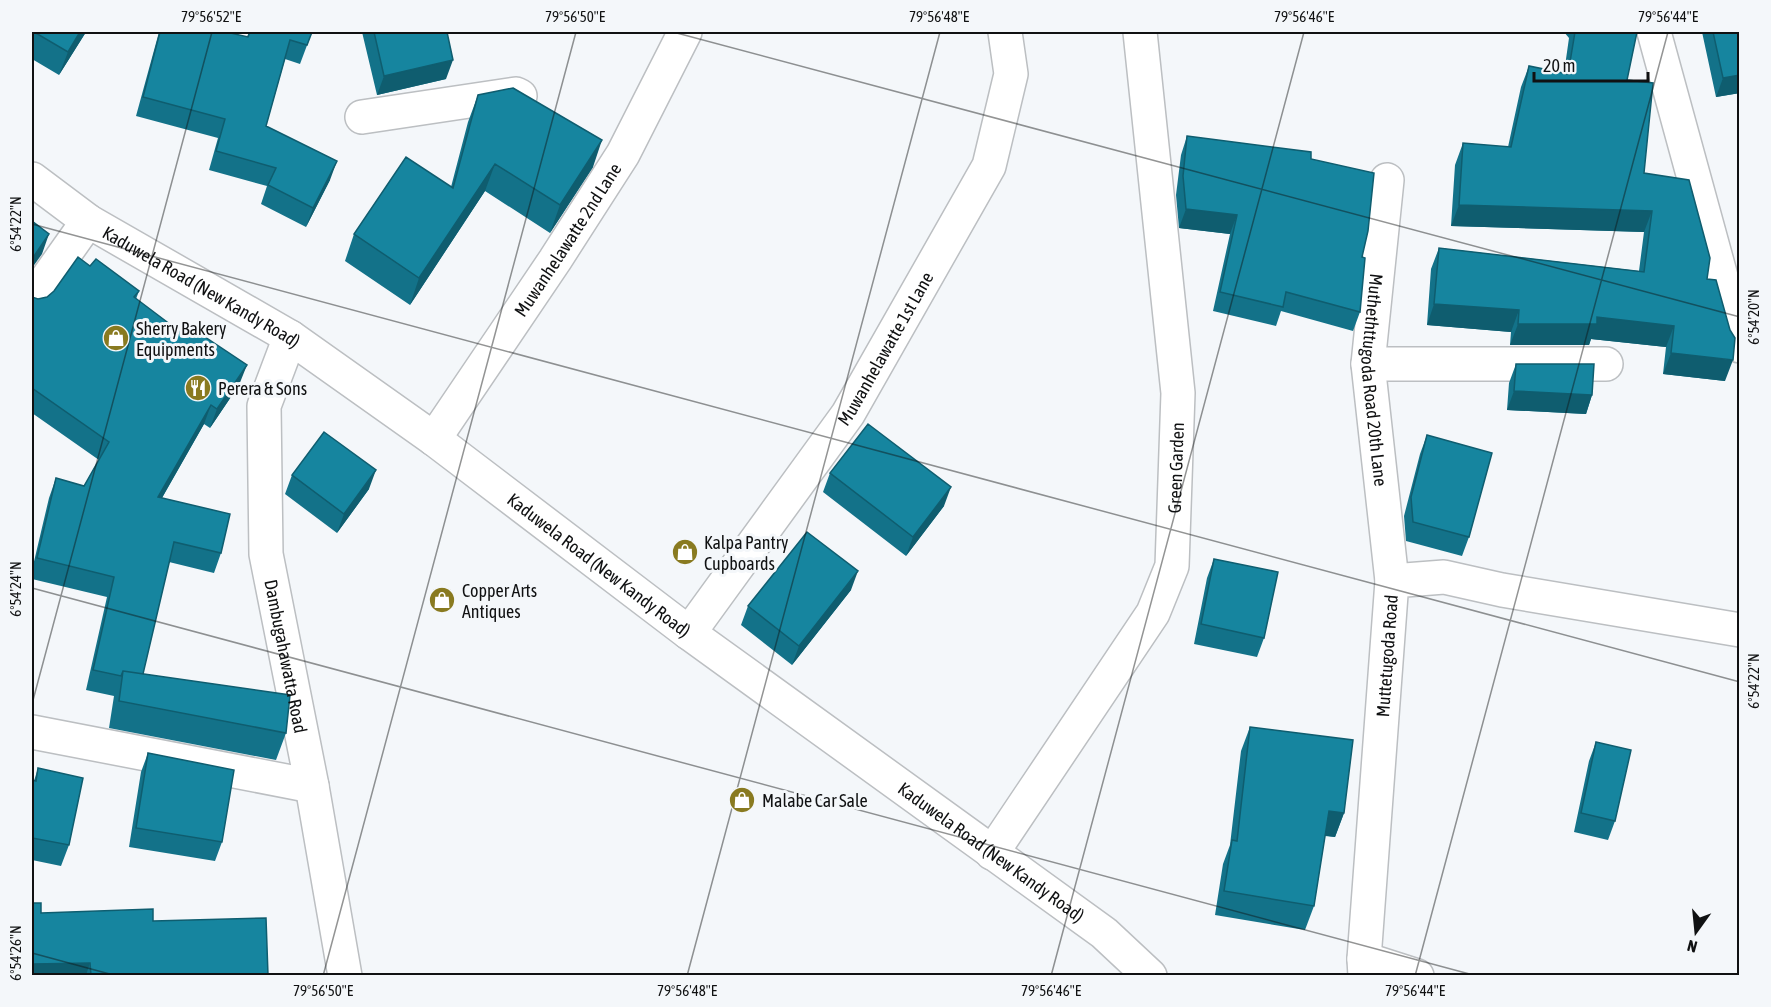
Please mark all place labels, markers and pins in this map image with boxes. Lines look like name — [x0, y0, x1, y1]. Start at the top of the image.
place label: Sherry Bakery Equipments — [136, 318, 226, 360]
shop icon: Sherry Bakery Equipments — [101, 323, 131, 353]
restaurant icon: Perera & Sons — [183, 373, 213, 403]
place label: Perera & Sons — [218, 378, 307, 399]
place label: Kalpa Pantry Cupboards — [704, 532, 788, 574]
shop icon: Kalpa Pantry Cupboards — [670, 537, 700, 567]
place label: Copper Arts Antiques — [462, 580, 537, 622]
shop icon: Copper Arts Antiques — [427, 585, 457, 615]
shop icon: Malabe Car Sale — [727, 785, 757, 815]
place label: Malabe Car Sale — [762, 790, 868, 811]

